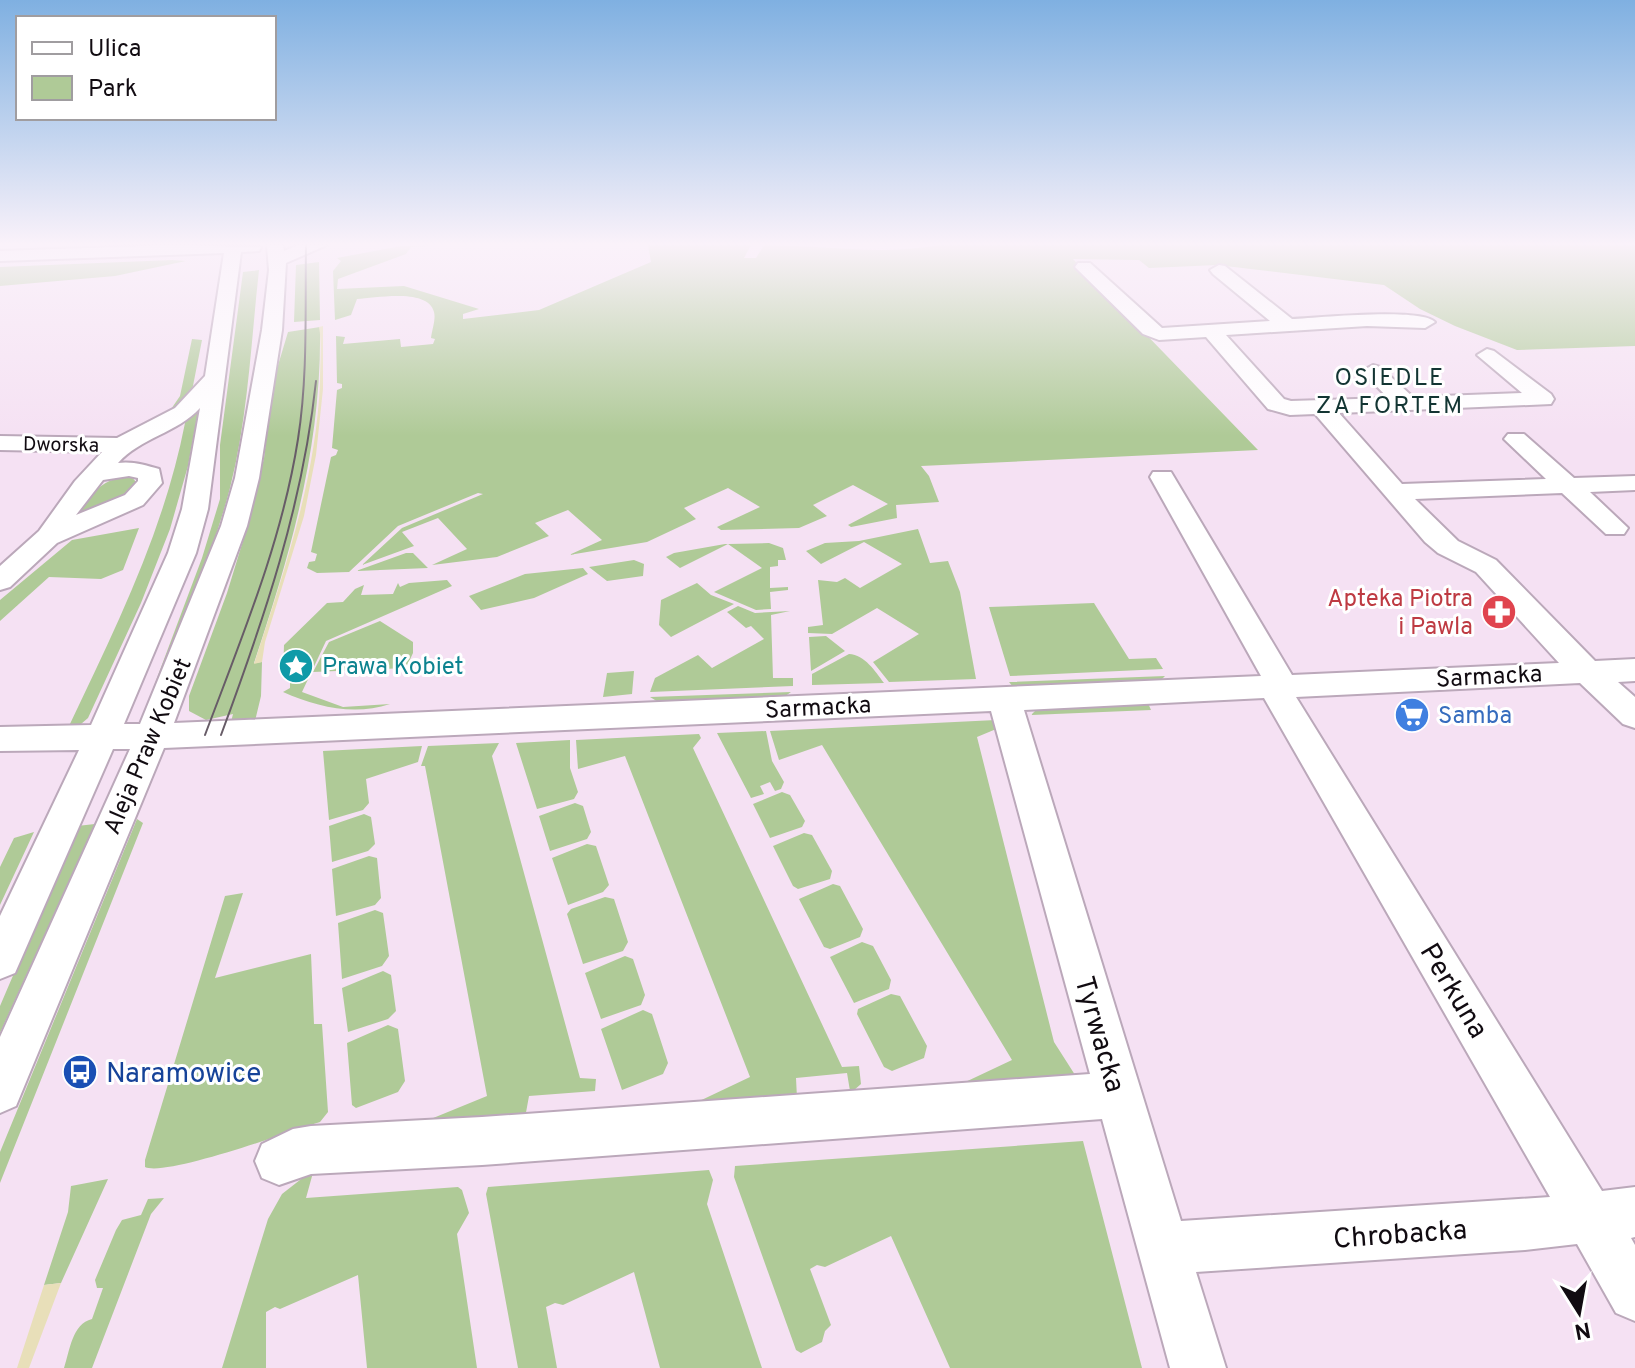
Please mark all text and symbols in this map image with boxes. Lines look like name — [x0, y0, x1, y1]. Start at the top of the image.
legend — [16, 16, 276, 120]
text: Ulica — [88, 35, 141, 65]
text: Park — [88, 75, 138, 105]
district label: OSIEDLE ZA FORTEM — [1316, 364, 1464, 422]
street label: Dworska — [23, 432, 99, 460]
place label: Apteka Piotra i Pawla — [1327, 585, 1473, 643]
pharmacy icon: Apteka Piotra i Pawla — [1480, 593, 1518, 631]
place icon: Prawa Kobiet — [277, 647, 315, 685]
place label: Prawa Kobiet — [322, 653, 464, 683]
street label: Aleja Praw Kobiet — [98, 654, 200, 840]
street label: Sarmacka — [1435, 660, 1543, 696]
street label: Sarmacka — [764, 691, 872, 727]
supermarket icon: Samba — [1393, 696, 1431, 734]
place label: Samba — [1438, 702, 1512, 732]
street label: Perkuna — [1410, 937, 1495, 1046]
street label: Tyrwacka — [1064, 973, 1132, 1097]
bus stop icon: Naramowice — [61, 1053, 99, 1091]
place label: Naramowice — [106, 1057, 261, 1093]
street label: Chrobacka — [1332, 1213, 1468, 1259]
north arrow — [1539, 1272, 1619, 1352]
text: N — [1572, 1314, 1593, 1344]

